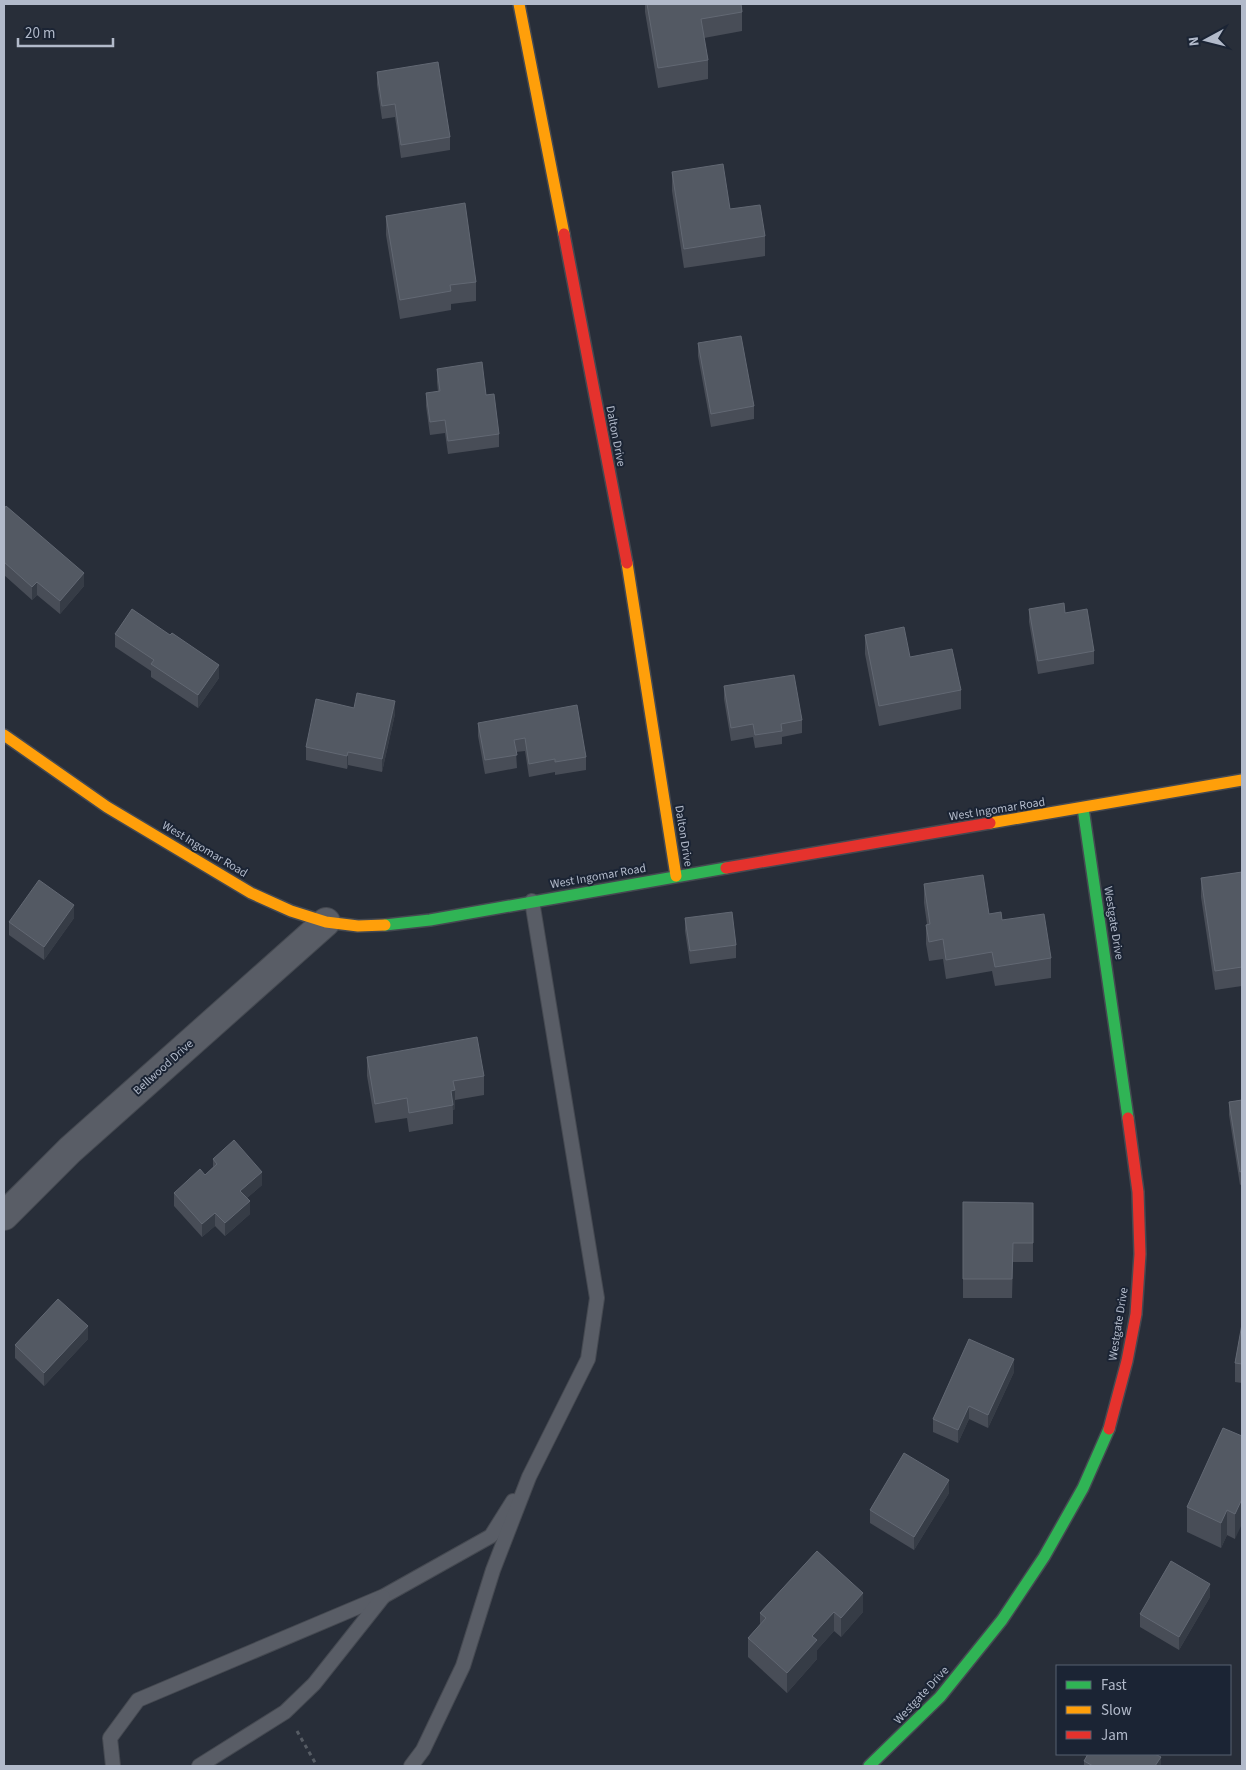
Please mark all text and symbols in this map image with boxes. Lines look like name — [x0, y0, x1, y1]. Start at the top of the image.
scale bar — [18, 15, 112, 47]
north arrow — [1181, 15, 1231, 65]
text: 20 m — [25, 23, 55, 44]
text: N — [1184, 36, 1205, 47]
street label: Dalton Drive — [601, 404, 630, 468]
street label: West Ingomar Road — [948, 794, 1046, 825]
street label: Dalton Drive — [670, 804, 697, 868]
street label: West Ingomar Road — [159, 817, 251, 882]
street label: West Ingomar Road — [549, 860, 647, 893]
street label: Westgate Drive — [1099, 885, 1128, 961]
street label: Bellwood Drive — [129, 1036, 197, 1099]
street label: Westgate Drive — [1104, 1286, 1133, 1362]
street label: Westgate Drive — [890, 1662, 953, 1728]
legend — [1056, 1665, 1231, 1755]
text: Fast — [1101, 1675, 1127, 1696]
text: Slow — [1101, 1700, 1132, 1721]
text: Jam — [1101, 1725, 1128, 1746]

